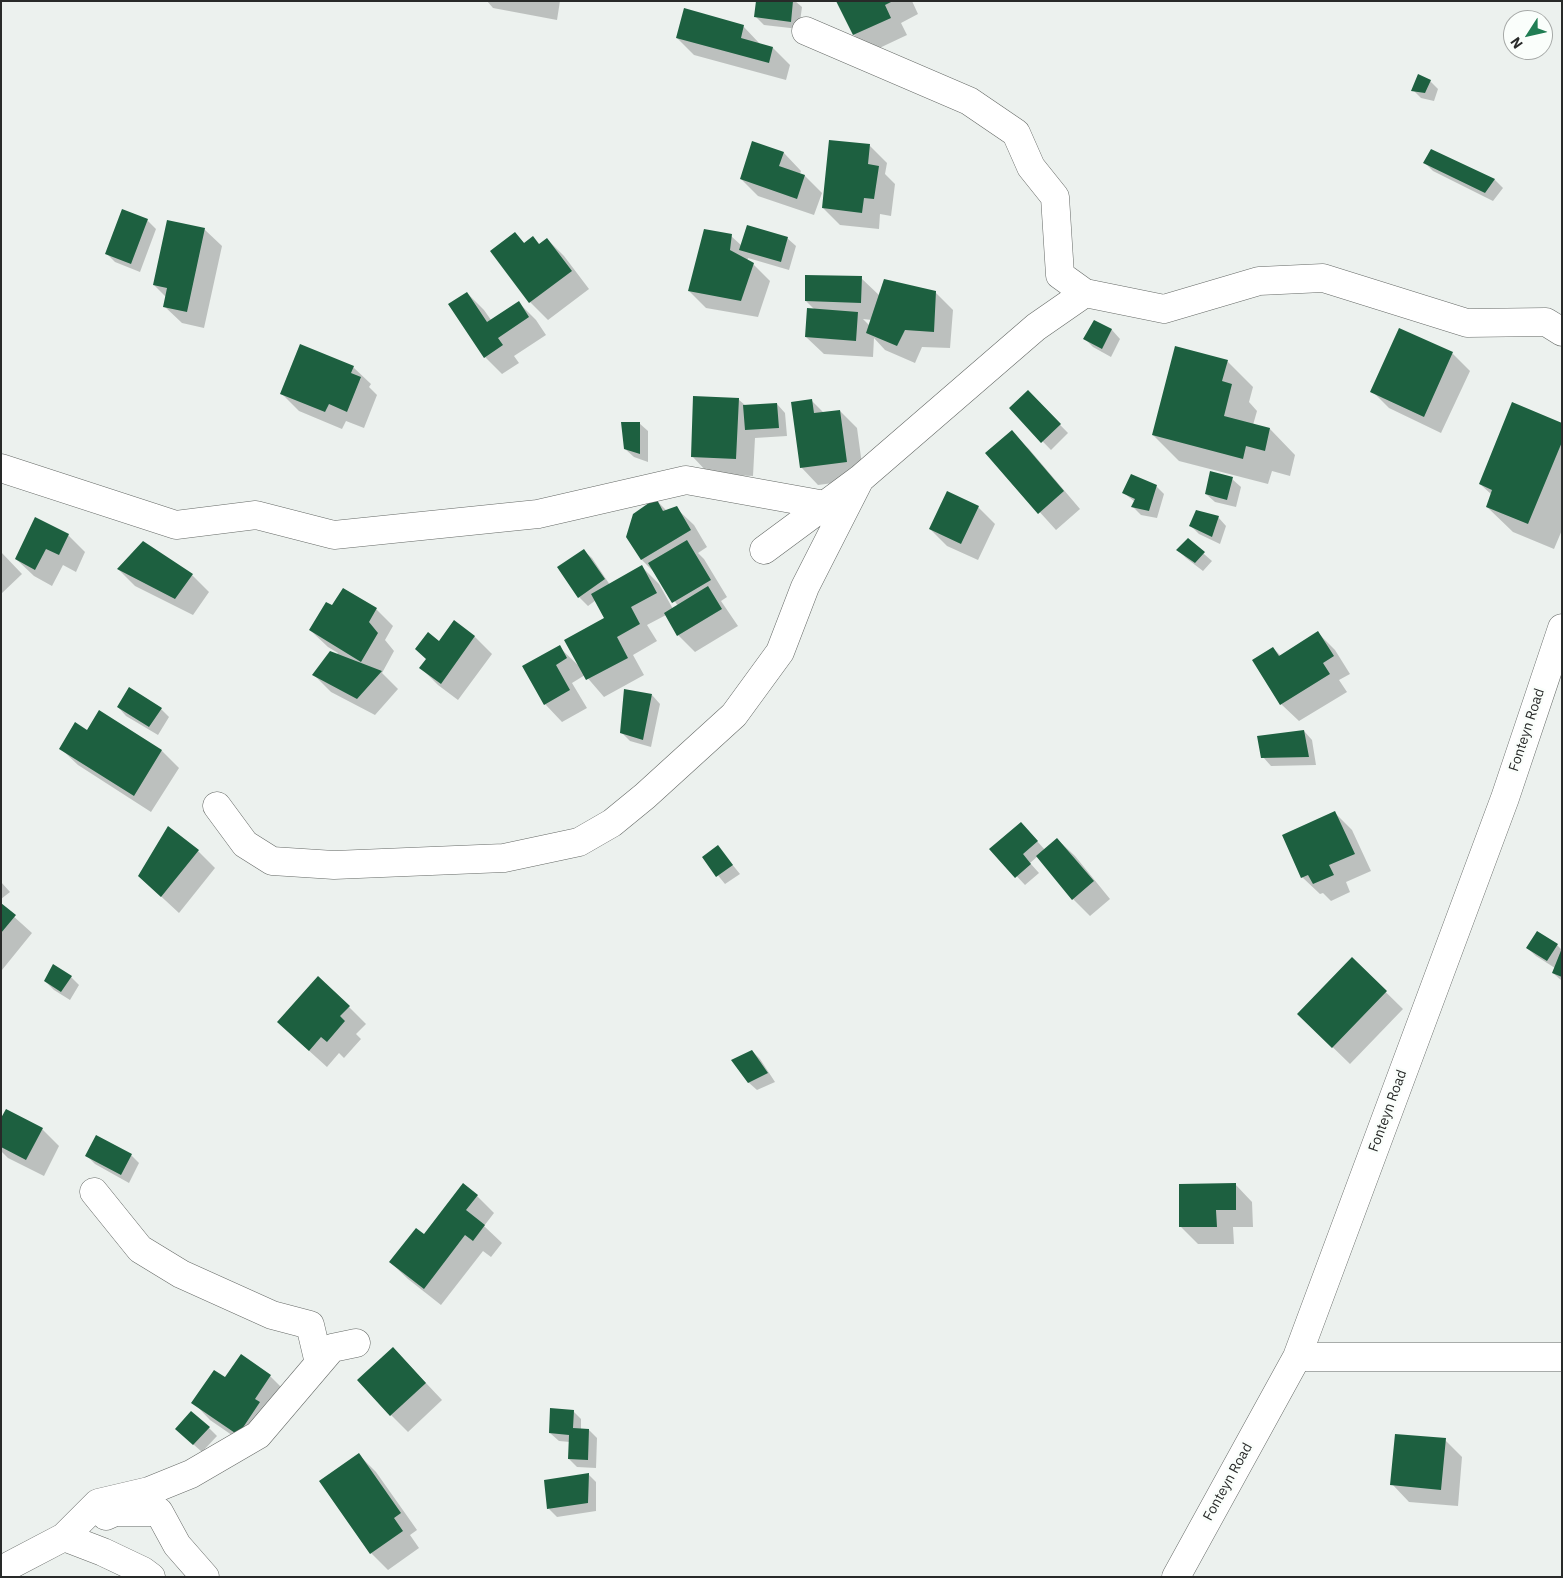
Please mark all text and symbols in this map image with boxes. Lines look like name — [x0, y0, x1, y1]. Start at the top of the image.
north arrow — [1503, 10, 1553, 60]
text: N — [1506, 34, 1527, 52]
street label: Fonteyn Road — [1506, 686, 1548, 774]
street label: Fonteyn Road — [1365, 1068, 1411, 1154]
street label: Fonteyn Road — [1200, 1440, 1256, 1524]

